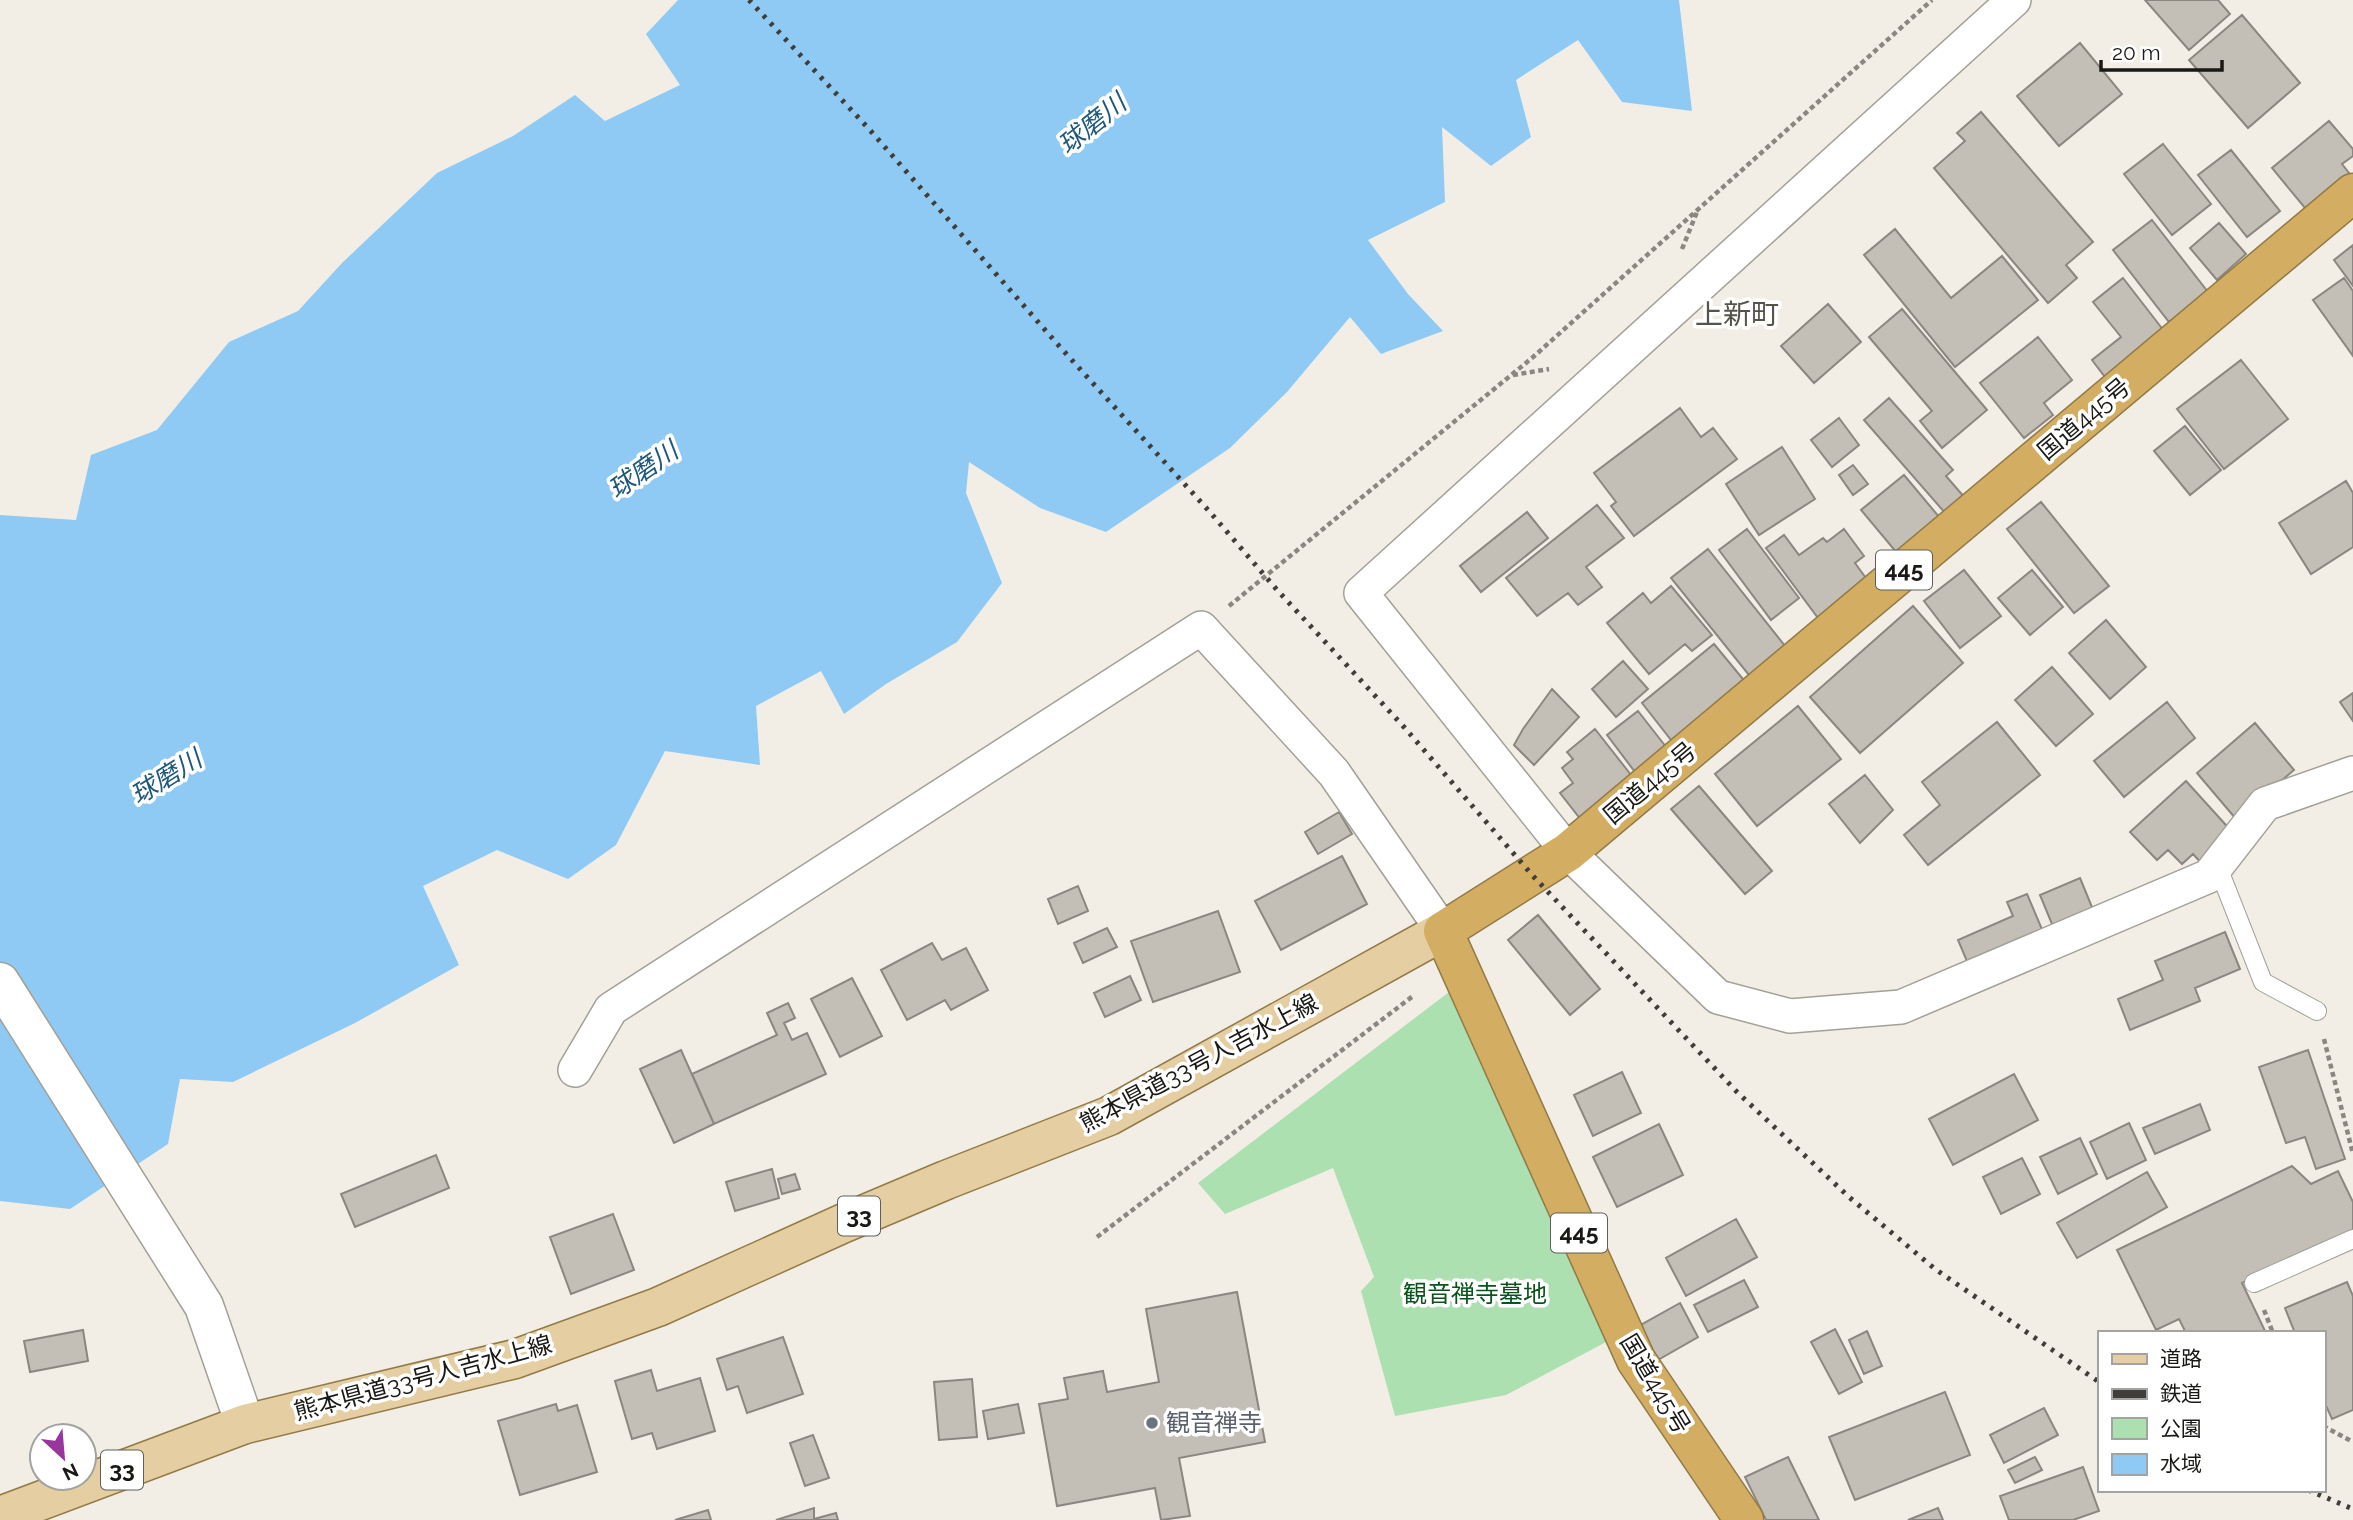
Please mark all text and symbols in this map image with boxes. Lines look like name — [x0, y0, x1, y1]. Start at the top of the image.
scale bar — [2101, 28, 2222, 72]
text: 20 m — [2112, 40, 2160, 65]
water label: 球磨川 — [1052, 86, 1134, 160]
district label: 上新町 — [1695, 298, 1779, 331]
street label: 国道445号 — [2032, 372, 2136, 465]
water label: 球磨川 — [602, 434, 686, 505]
road number: 445 — [1876, 550, 1932, 590]
street label: 国道445号 — [1598, 736, 1702, 829]
water label: 球磨川 — [125, 742, 210, 810]
street label: 熊本県道33号人吉水上線 — [1075, 987, 1323, 1138]
road number: 33 — [838, 1196, 880, 1236]
road number: 445 — [1551, 1214, 1607, 1252]
park label: 観音禅寺墓地 — [1403, 1279, 1547, 1308]
street label: 熊本県道33号人吉水上線 — [291, 1329, 555, 1426]
street label: 国道445号 — [1614, 1329, 1697, 1439]
legend — [2098, 1331, 2325, 1492]
text: 道路 — [2160, 1346, 2202, 1371]
text: 鉄道 — [2160, 1381, 2202, 1406]
place label: 観音禅寺 — [1166, 1408, 1262, 1437]
marker: 観音禅寺 — [1144, 1415, 1160, 1431]
text: 公園 — [2160, 1416, 2202, 1441]
north arrow — [28, 1422, 98, 1492]
road number: 33 — [101, 1450, 143, 1490]
text: 水域 — [2160, 1451, 2202, 1476]
text: N — [59, 1459, 82, 1485]

